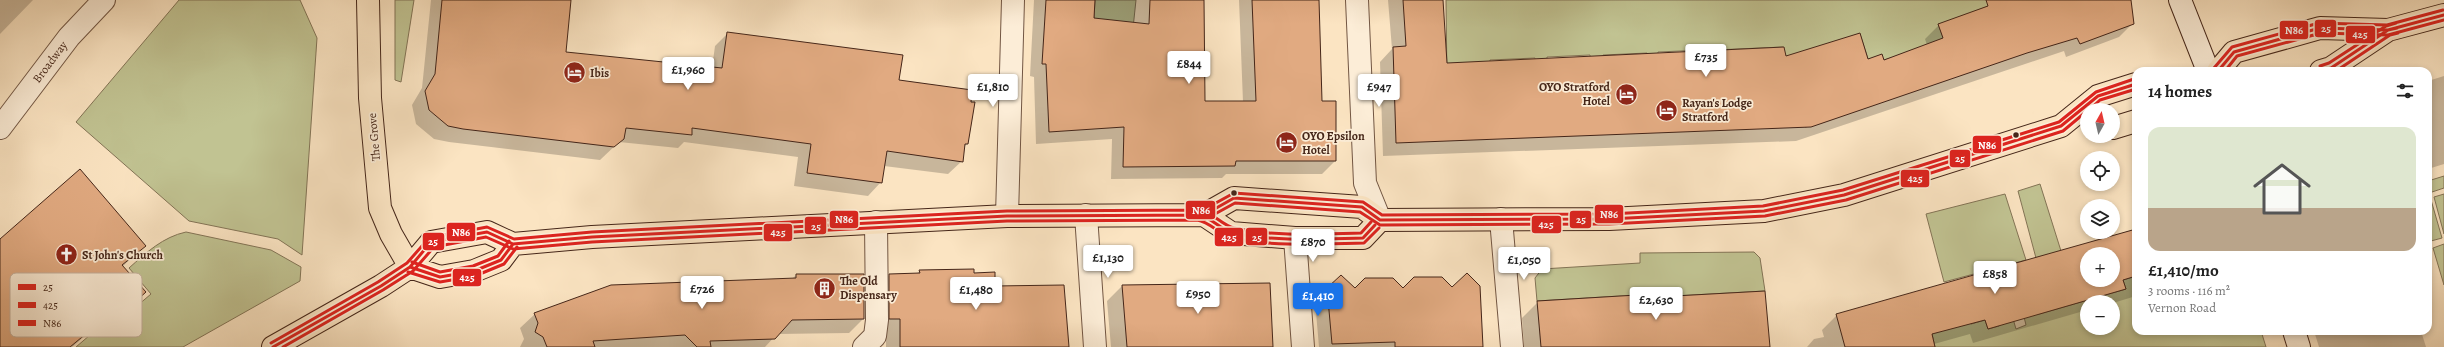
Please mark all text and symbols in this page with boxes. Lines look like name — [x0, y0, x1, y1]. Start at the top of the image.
line badge: 25 — [2314, 19, 2337, 38]
line badge: N86 — [2279, 20, 2309, 40]
text: 25 — [2321, 21, 2331, 36]
text: N86 — [2285, 23, 2303, 38]
line badge: 425 — [2345, 25, 2376, 44]
text: 425 — [2352, 27, 2368, 42]
street label: Broadway — [29, 37, 71, 86]
pin: £735 — [1682, 44, 1730, 78]
text: £735 — [1694, 48, 1718, 65]
pin: £844 — [1165, 51, 1213, 85]
text: £844 — [1176, 55, 1202, 72]
pin: £1,960 — [655, 57, 721, 91]
hotel icon: Ibis — [561, 60, 587, 86]
text: £1,960 — [671, 61, 705, 78]
place label: Ibis — [590, 65, 609, 81]
pin: £1,810 — [960, 74, 1026, 108]
pin: £947 — [1355, 74, 1403, 108]
text: £1,810 — [977, 78, 1009, 95]
text: £947 — [1367, 78, 1391, 95]
place label: OYO Stratford Hotel — [1539, 79, 1611, 109]
text: 14 homes — [2148, 80, 2212, 103]
icon: filters — [2394, 80, 2416, 102]
hotel icon: OYO Stratford Hotel — [1613, 81, 1639, 107]
place label: Rayan's Lodge Stratford — [1682, 95, 1753, 125]
hotel icon: Rayan's Lodge Stratford — [1654, 97, 1680, 123]
north arrow — [2080, 103, 2120, 143]
map controls — [2080, 103, 2120, 335]
street label: The Grove — [364, 112, 384, 162]
place label: OYO Epsilon Hotel — [1302, 128, 1365, 158]
hotel icon: OYO Epsilon Hotel — [1273, 130, 1299, 156]
unlabelled marker — [2011, 130, 2021, 140]
line badge: N86 — [1972, 135, 2002, 154]
text: N86 — [1978, 138, 1996, 153]
line badge: 25 — [1949, 149, 1971, 168]
text: 25 — [1955, 151, 1965, 166]
button: locate — [2080, 151, 2120, 191]
icon: home — [2246, 153, 2318, 225]
line badge: 425 — [1900, 169, 1930, 188]
text: 425 — [1907, 171, 1923, 186]
unlabelled marker — [1229, 188, 1239, 198]
button: layers — [2080, 199, 2120, 239]
line badge: N86 — [1185, 200, 1216, 220]
text: N86 — [1192, 203, 1210, 218]
line badge: N86 — [1594, 204, 1624, 224]
text: N86 — [1600, 207, 1618, 222]
line badge: N86 — [829, 210, 859, 229]
line badge: 25 — [1569, 210, 1592, 229]
text: N86 — [835, 212, 853, 227]
text: 25 — [1576, 212, 1586, 227]
line badge: 425 — [1531, 215, 1562, 234]
line badge: 25 — [804, 216, 827, 235]
text: 425 — [1538, 217, 1554, 232]
text: 25 — [811, 219, 821, 234]
line badge: N86 — [446, 222, 476, 242]
line badge: 425 — [763, 223, 793, 242]
text: N86 — [452, 225, 470, 240]
text: 425 — [770, 225, 786, 240]
line badge: 425 — [1214, 227, 1244, 247]
line badge: 25 — [1245, 227, 1268, 246]
pin: £870 — [1289, 229, 1337, 263]
text: 425 — [1221, 230, 1237, 245]
text: 25 — [1252, 230, 1262, 245]
line badge: 25 — [422, 232, 445, 251]
text: £870 — [1300, 233, 1326, 250]
text: 25 — [428, 234, 438, 249]
church icon: St John's Church — [54, 242, 80, 268]
pin: £1,130 — [1075, 245, 1141, 279]
place label: St John's Church — [82, 247, 163, 263]
pin: £1,050 — [1491, 247, 1557, 281]
button: + — [2080, 247, 2120, 287]
text: £1,130 — [1092, 249, 1124, 266]
text: £1,050 — [1507, 251, 1541, 268]
text: £1,410/mo — [2148, 259, 2219, 282]
pin: £858 — [1971, 261, 2019, 295]
text: £858 — [1983, 265, 2007, 282]
line badge: 425 — [452, 268, 482, 287]
text: 425 — [459, 270, 475, 285]
legend — [10, 273, 142, 337]
place label: The Old Dispensary — [840, 273, 897, 303]
building icon: The Old Dispensary — [812, 275, 838, 301]
pin: £726 — [678, 276, 726, 310]
pin: £1,480 — [943, 277, 1009, 311]
text: 25 — [43, 280, 53, 295]
text: £726 — [690, 280, 714, 297]
text: £1,480 — [959, 281, 993, 298]
pin: £950 — [1174, 281, 1222, 315]
text: 3 rooms · 116 m² — [2148, 282, 2230, 299]
pin: £1,410 — [1285, 283, 1351, 317]
text: £950 — [1186, 285, 1210, 302]
text: £1,410 — [1302, 287, 1334, 304]
pin: £2,630 — [1623, 287, 1689, 321]
text: £2,630 — [1639, 291, 1673, 308]
button: − — [2080, 295, 2120, 335]
text: 425 — [43, 298, 58, 313]
text: Vernon Road — [2148, 299, 2216, 316]
text: N86 — [43, 316, 61, 331]

